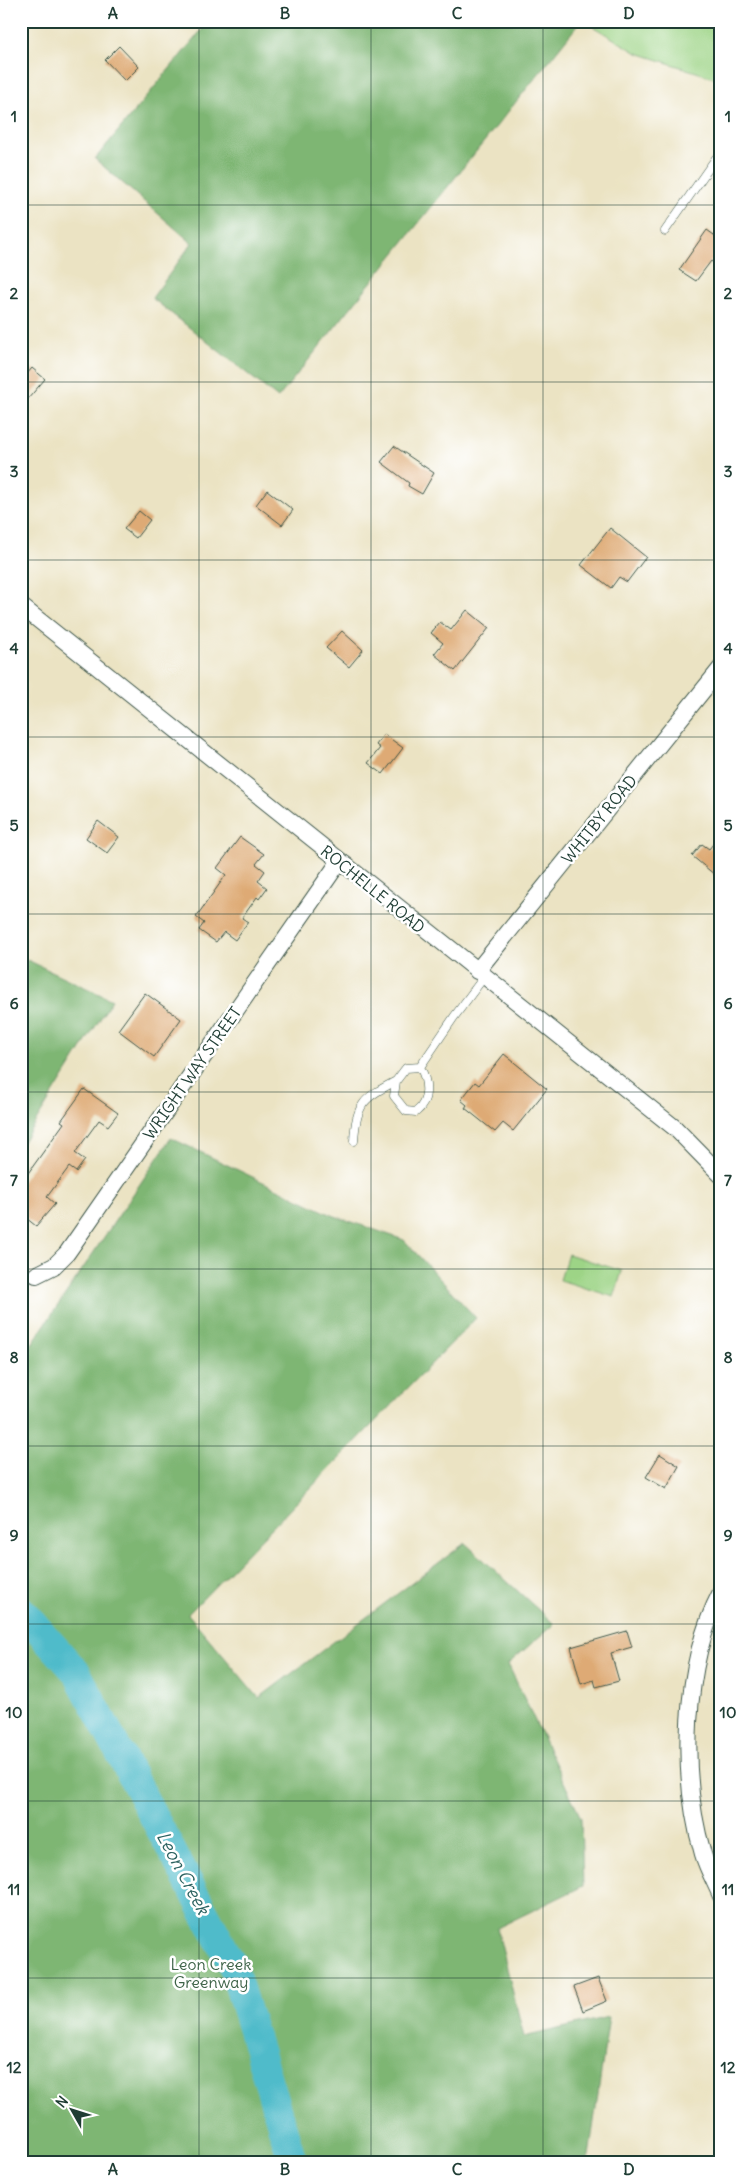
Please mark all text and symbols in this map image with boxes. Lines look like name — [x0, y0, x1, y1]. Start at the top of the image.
text: A — [108, 3, 118, 23]
text: B — [280, 3, 291, 23]
text: C — [452, 3, 463, 23]
text: D — [623, 3, 635, 23]
text: 1 — [11, 106, 17, 126]
text: 1 — [725, 106, 731, 126]
text: 2 — [10, 283, 19, 303]
text: 2 — [724, 283, 733, 303]
text: 3 — [9, 461, 19, 481]
text: 3 — [723, 461, 733, 481]
text: 4 — [9, 638, 19, 658]
text: 4 — [723, 638, 733, 658]
street label: WHITBY ROAD — [557, 771, 641, 867]
text: 5 — [9, 815, 19, 835]
text: 5 — [723, 815, 733, 835]
street label: ROCHELLE ROAD — [317, 841, 429, 937]
text: 6 — [9, 993, 19, 1013]
text: 6 — [723, 993, 733, 1013]
street label: WRIGHT WAY STREET — [139, 1003, 245, 1143]
text: 7 — [10, 1170, 18, 1190]
text: 7 — [724, 1170, 732, 1190]
text: 8 — [9, 1347, 19, 1367]
text: 8 — [723, 1347, 733, 1367]
text: 9 — [9, 1525, 19, 1545]
text: 9 — [723, 1525, 733, 1545]
text: 10 — [6, 1702, 22, 1722]
text: 10 — [720, 1702, 736, 1722]
water label: Leon Creek — [152, 1827, 216, 1920]
text: 11 — [8, 1879, 20, 1899]
text: 11 — [722, 1879, 734, 1899]
park label: Leon Creek Greenway — [171, 1954, 251, 1992]
text: 12 — [6, 2057, 22, 2077]
text: 12 — [720, 2057, 736, 2077]
north arrow — [48, 2086, 98, 2136]
text: N — [52, 2092, 72, 2111]
text: A — [108, 2159, 118, 2179]
text: B — [280, 2159, 291, 2179]
text: C — [452, 2159, 463, 2179]
text: D — [623, 2159, 635, 2179]

